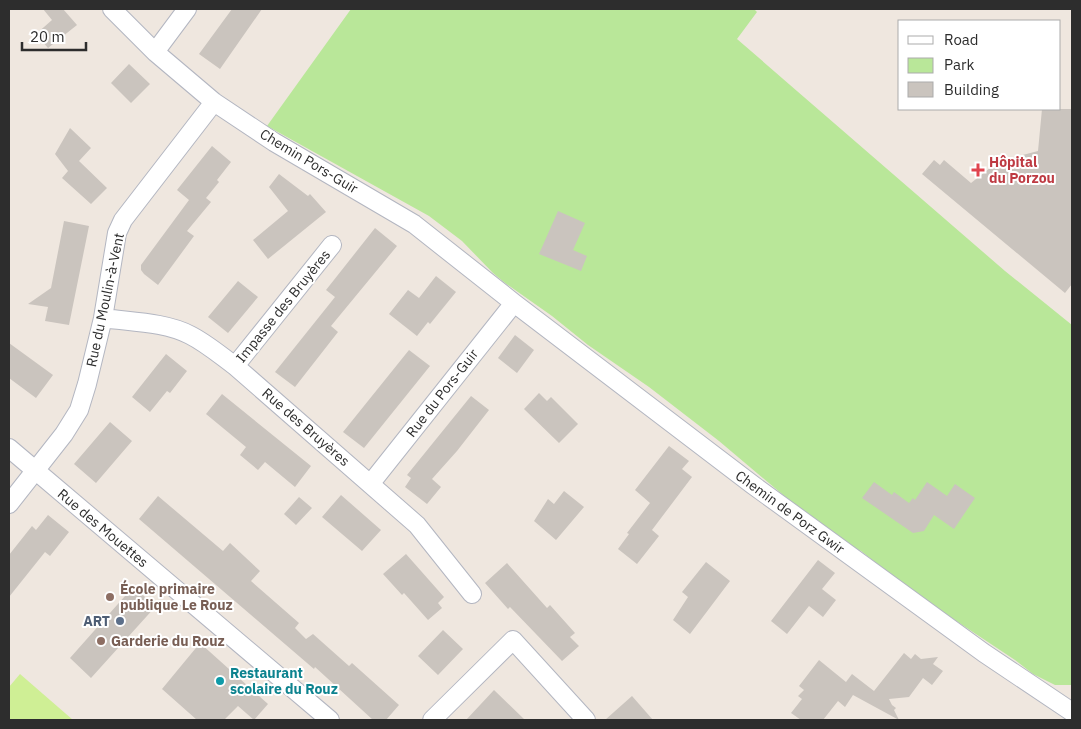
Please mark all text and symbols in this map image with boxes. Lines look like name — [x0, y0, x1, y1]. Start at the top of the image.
scale bar — [22, 20, 86, 52]
legend — [898, 20, 1061, 110]
text: 20 m — [30, 27, 65, 46]
text: Road — [944, 30, 979, 49]
text: Park — [944, 55, 974, 74]
text: Building — [944, 80, 999, 99]
street label: Chemin Pors-Guir — [257, 125, 361, 197]
place label: Hôpital du Porzou — [989, 153, 1055, 187]
marker: Hôpital du Porzou — [971, 163, 985, 177]
street label: Rue du Moulin-à-Vent — [82, 231, 128, 369]
street label: Impasse des Bruyères — [232, 246, 334, 366]
street label: Rue du Pors-Guir — [402, 345, 482, 441]
street label: Rue des Bruyères — [258, 384, 354, 470]
street label: Chemin de Porz Gwir — [732, 466, 848, 558]
street label: Rue des Mouettes — [54, 485, 152, 571]
place label: École primaire publique Le Rouz — [120, 579, 233, 614]
marker: École primaire publique Le Rouz — [104, 591, 116, 603]
place label: ART — [83, 612, 110, 630]
marker: ART — [114, 615, 126, 627]
place label: Garderie du Rouz — [111, 632, 225, 650]
marker: Garderie du Rouz — [95, 635, 107, 647]
place label: Restaurant scolaire du Rouz — [230, 664, 338, 698]
marker: Restaurant scolaire du Rouz — [214, 675, 226, 687]

